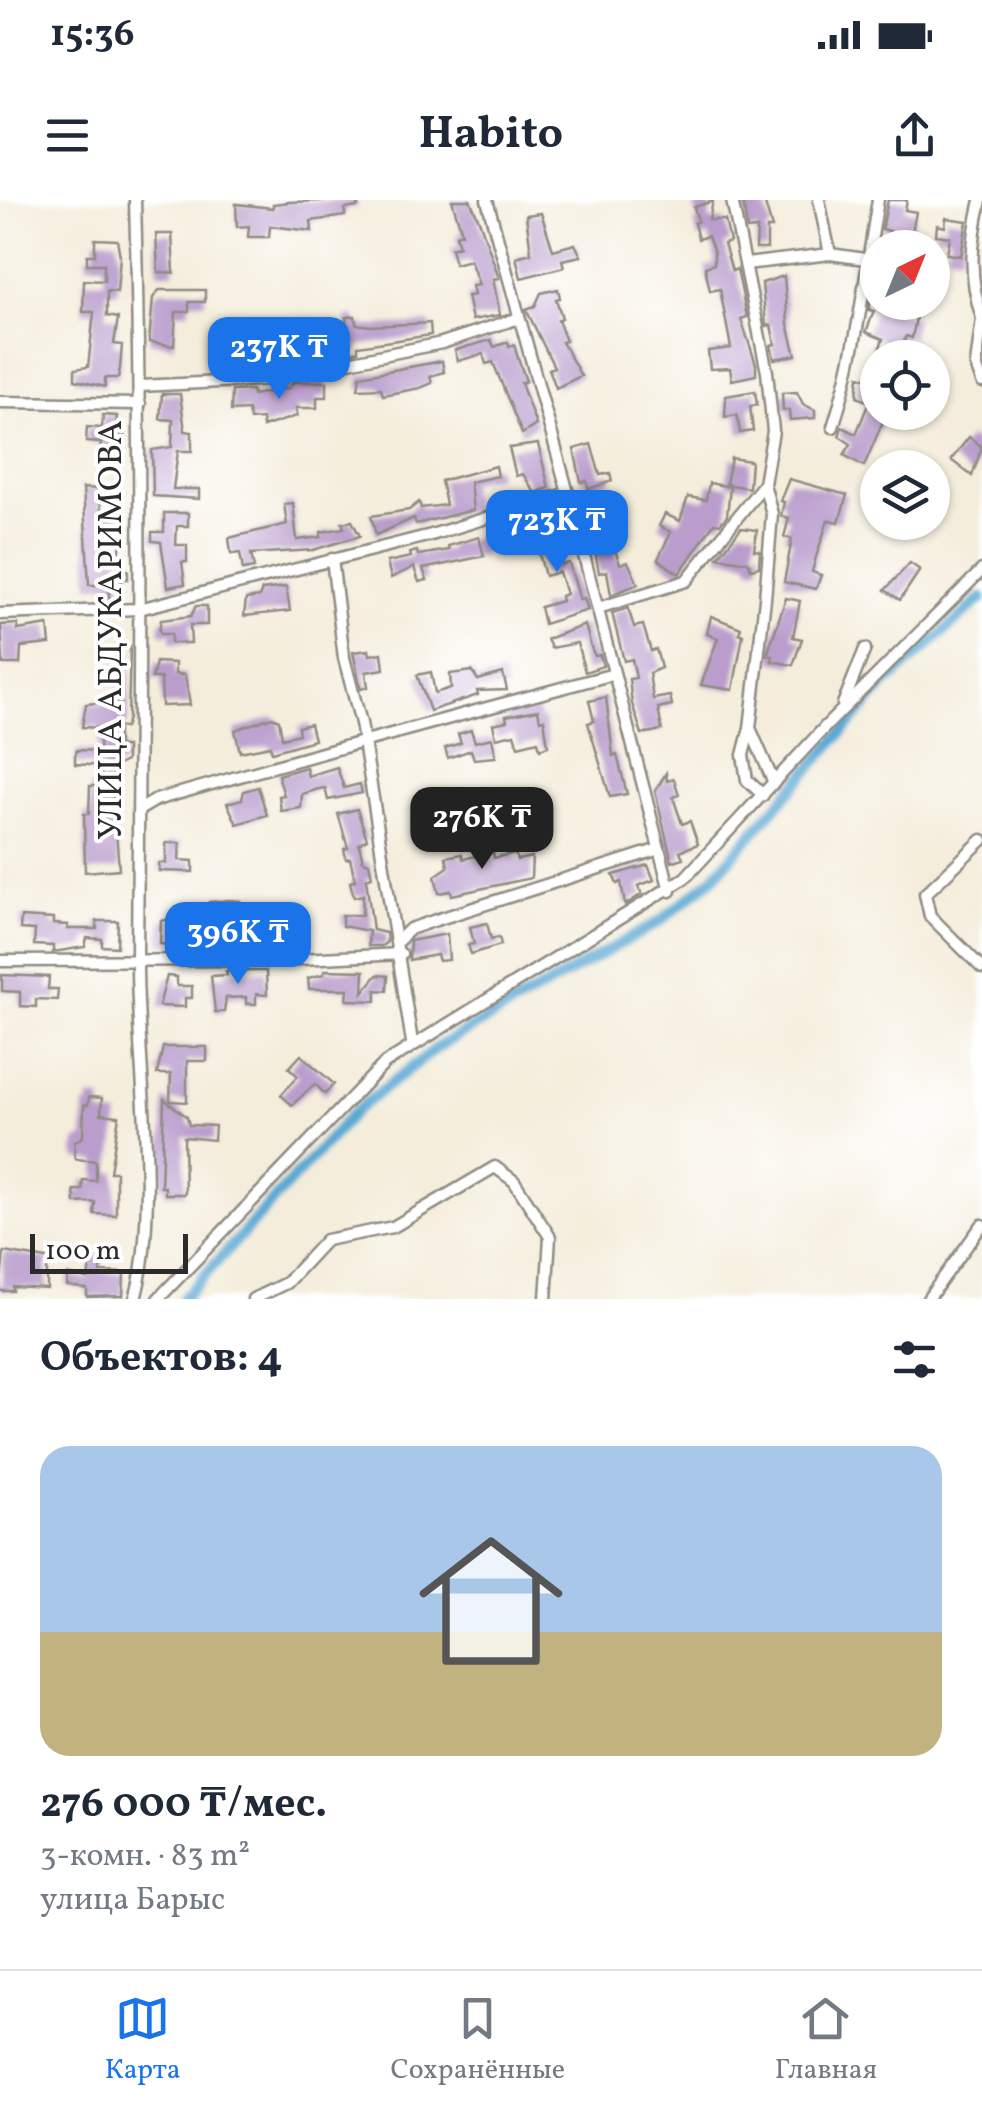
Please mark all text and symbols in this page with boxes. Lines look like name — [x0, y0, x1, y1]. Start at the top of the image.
text: 15:36 — [50, 9, 135, 62]
text: Habito — [419, 104, 563, 167]
icon: menu — [40, 108, 95, 163]
icon: share — [887, 108, 942, 163]
north arrow — [860, 230, 950, 320]
map controls — [860, 230, 950, 540]
pin: 237K ₸ — [198, 317, 360, 402]
text: 237K ₸ — [230, 327, 328, 371]
button: locate — [860, 340, 950, 430]
street label: УЛИЦА АБДУКАРИМОВА — [88, 420, 136, 840]
button: layers — [860, 450, 950, 540]
pin: 723K ₸ — [476, 490, 638, 575]
text: 723K ₸ — [508, 500, 606, 544]
pin: 276K ₸ — [401, 787, 563, 872]
text: 276K ₸ — [432, 797, 532, 841]
pin: 396K ₸ — [157, 902, 319, 987]
text: 396K ₸ — [187, 912, 289, 956]
scale bar — [30, 1229, 188, 1274]
text: 100 m — [45, 1232, 120, 1271]
text: Объектов: 4 — [40, 1330, 283, 1389]
icon: filters — [887, 1332, 942, 1387]
icon: home — [401, 1511, 581, 1691]
text: 276 000 ₸/мес. — [40, 1776, 327, 1835]
text: 3-комн. · 83 m² — [40, 1835, 250, 1879]
text: улица Барыс — [40, 1879, 225, 1923]
tab: Карта — [105, 1991, 181, 2090]
tab: Сохранённые — [390, 1991, 565, 2090]
tab: Главная — [775, 1991, 877, 2090]

